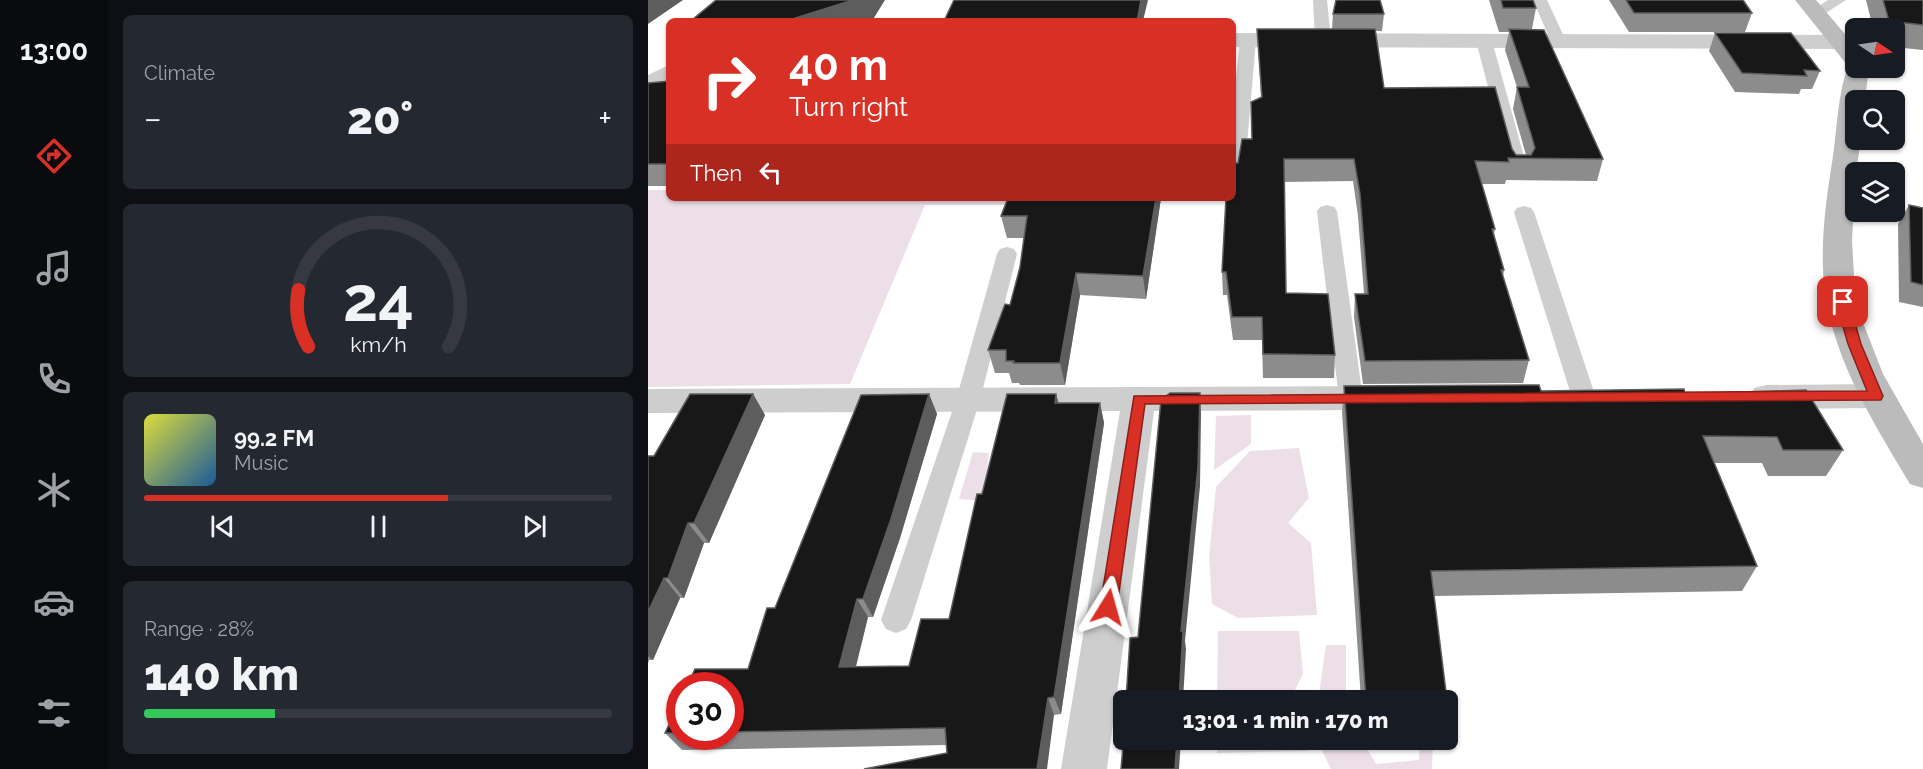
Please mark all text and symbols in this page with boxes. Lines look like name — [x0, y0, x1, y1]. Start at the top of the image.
north arrow — [1845, 18, 1905, 78]
map controls — [1845, 18, 1905, 222]
text: 13:00 — [20, 35, 88, 66]
text: 40 m — [789, 41, 888, 90]
icon: right — [690, 42, 768, 120]
text: Climate — [144, 61, 215, 85]
button: search — [1845, 90, 1905, 150]
text: Turn right — [789, 91, 908, 122]
text: 20° — [347, 92, 413, 145]
text: − — [144, 99, 162, 138]
text: + — [598, 99, 612, 138]
icon: directions — [33, 135, 75, 177]
icon: left — [754, 156, 787, 189]
text: Then — [690, 160, 742, 186]
button: layers — [1845, 162, 1905, 222]
icon: music — [33, 247, 75, 289]
text: 24 — [343, 262, 413, 336]
pin — [1817, 276, 1868, 327]
icon: arrive — [1826, 285, 1859, 318]
text: km/h — [350, 333, 406, 358]
icon: phone — [33, 358, 75, 400]
text: 99.2 FM — [234, 425, 314, 451]
text: Music — [234, 451, 288, 475]
icon: climate — [33, 469, 75, 511]
icon: previous — [206, 510, 239, 543]
icon: pause — [362, 510, 395, 543]
icon: next — [518, 510, 551, 543]
position arrow — [1076, 575, 1140, 639]
icon: car — [33, 581, 75, 623]
text: Range · 28% — [144, 617, 254, 641]
text: 140 km — [144, 648, 299, 701]
speed limit sign: 30 — [666, 672, 744, 750]
icon: filters — [33, 692, 75, 734]
text: 13:01 · 1 min · 170 m — [1183, 707, 1388, 733]

